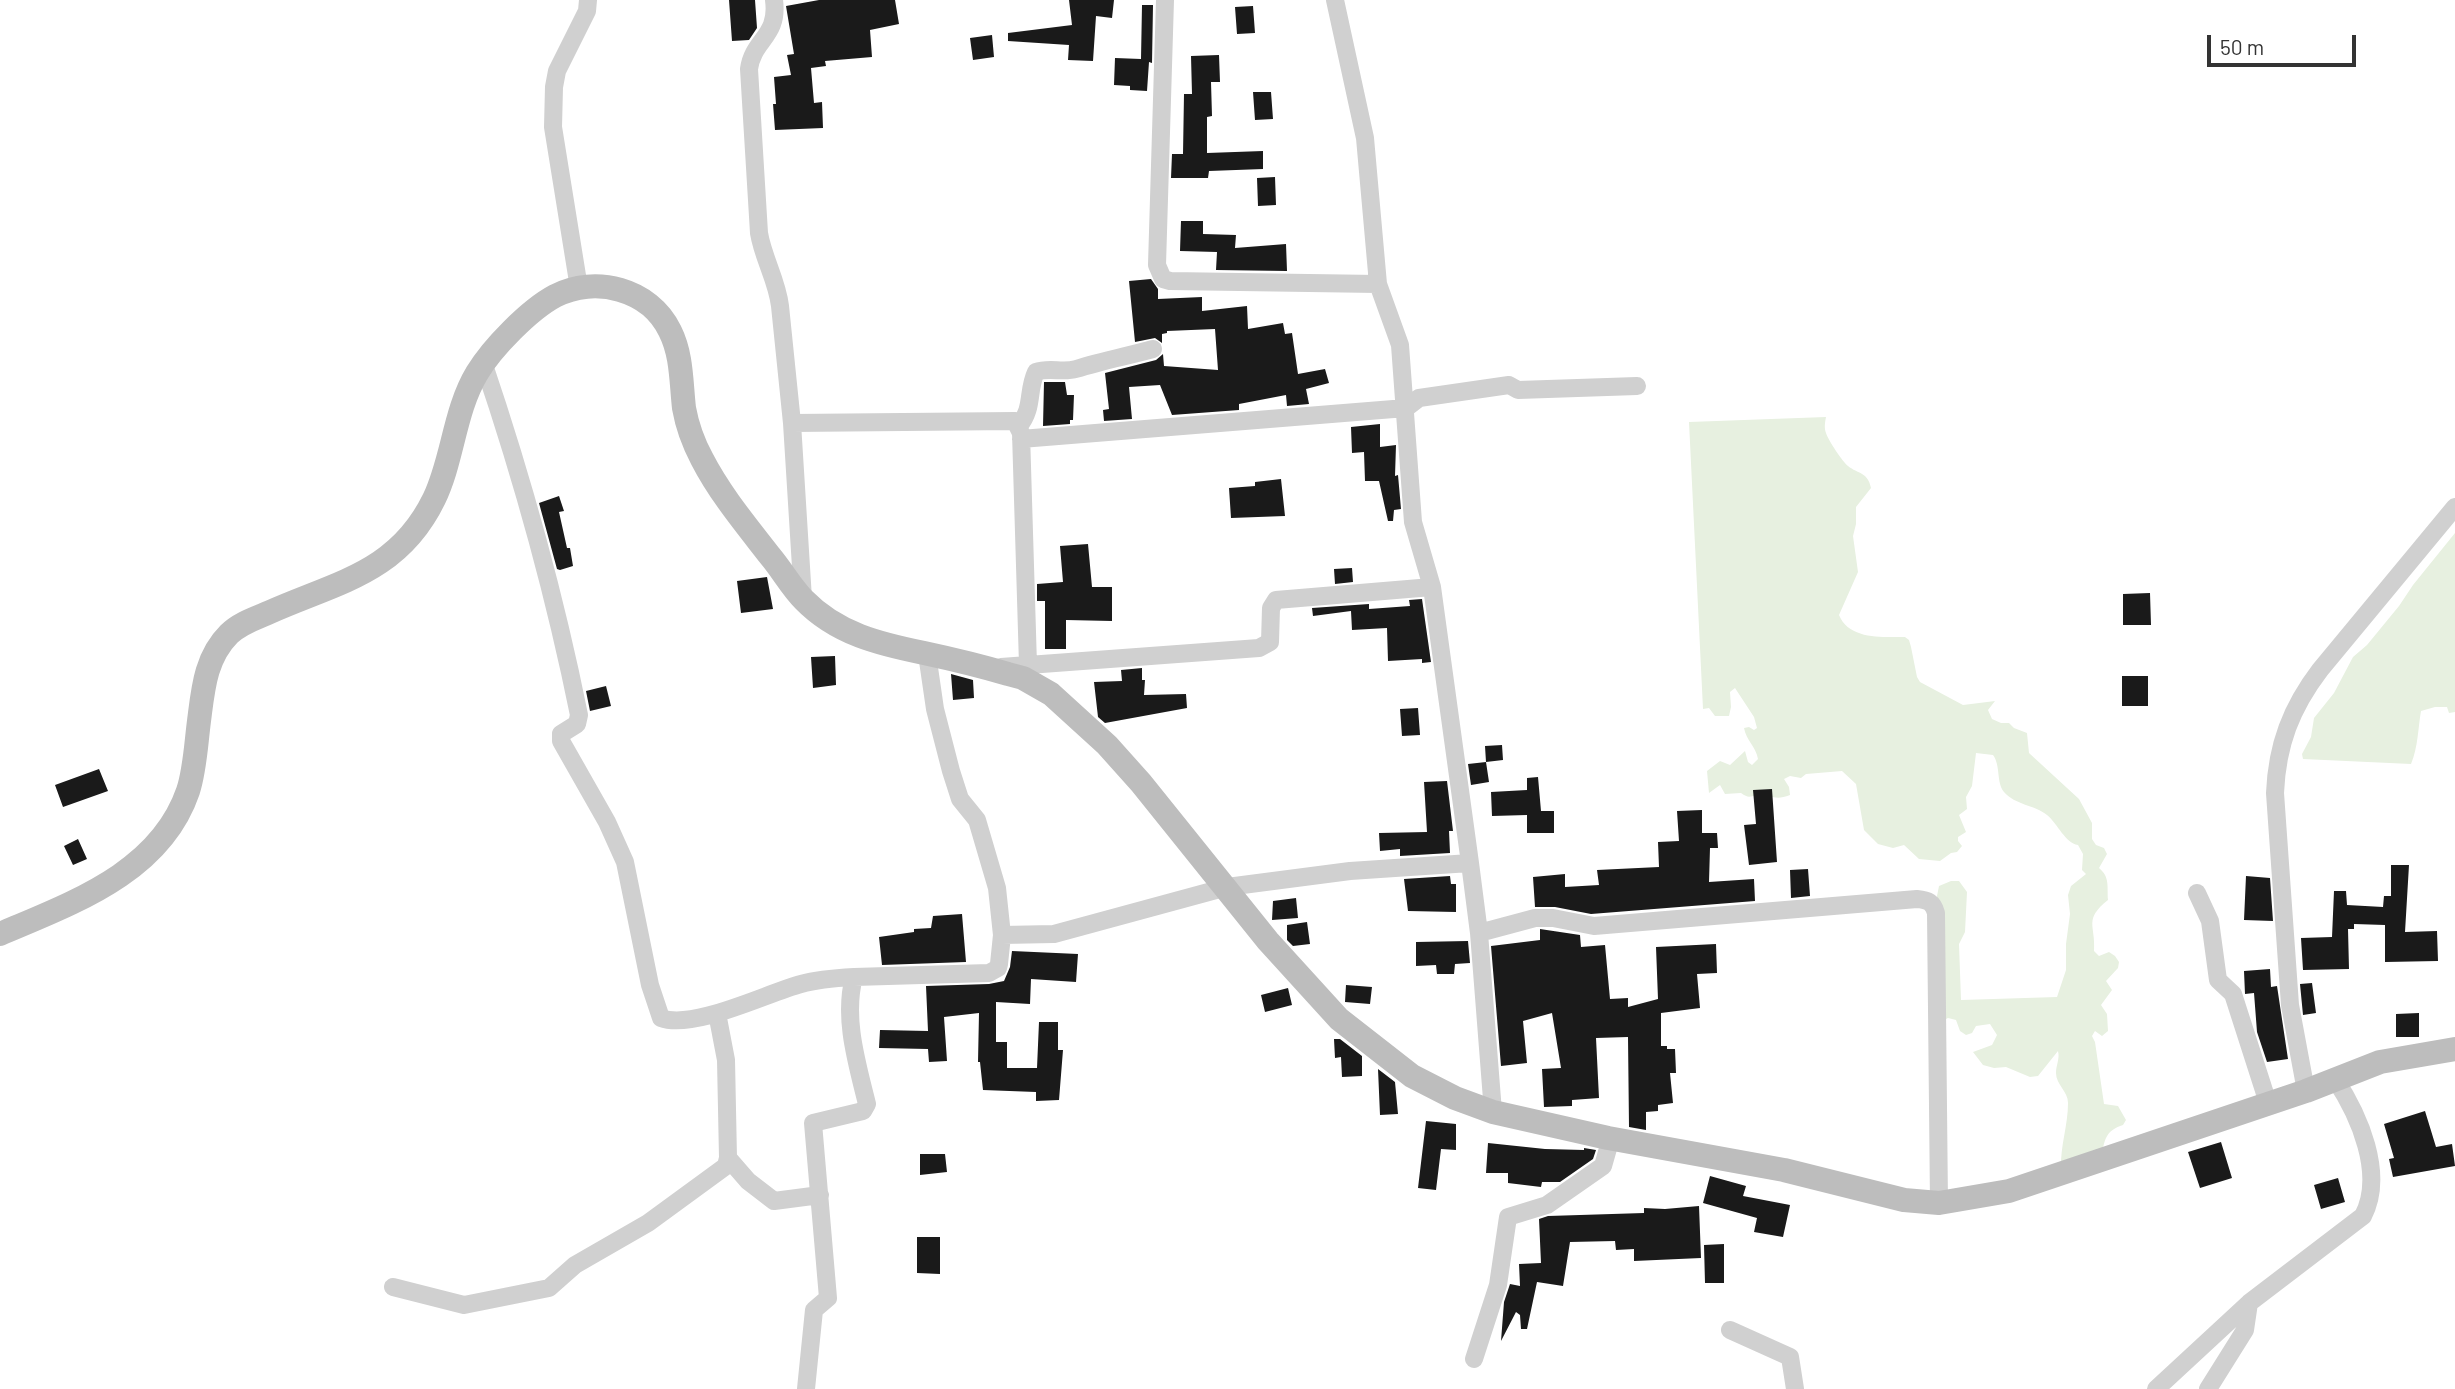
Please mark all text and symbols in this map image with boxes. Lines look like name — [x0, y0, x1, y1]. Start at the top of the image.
scale bar — [2210, 21, 2359, 65]
text: 50 m — [2220, 34, 2264, 59]

